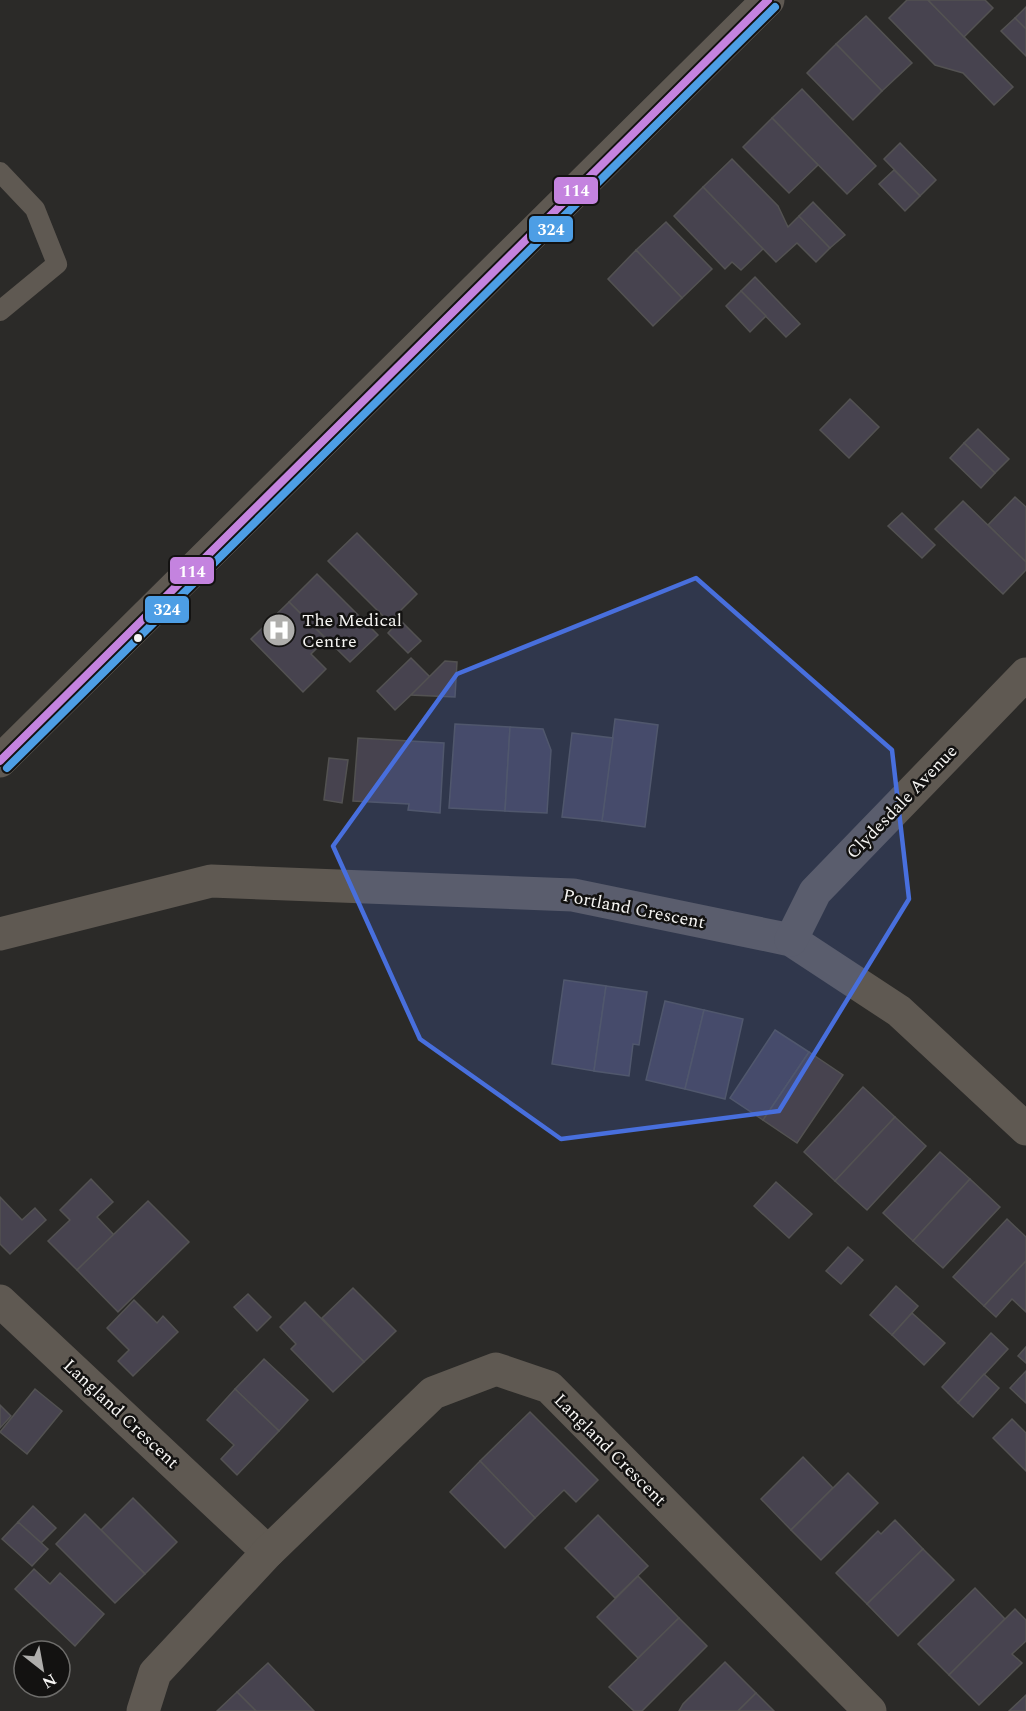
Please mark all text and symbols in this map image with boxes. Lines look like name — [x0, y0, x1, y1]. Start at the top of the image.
line badge: 114 — [553, 176, 599, 205]
text: 114 — [563, 179, 589, 203]
line badge: 324 — [528, 215, 574, 243]
text: 324 — [538, 218, 564, 242]
line badge: 114 — [169, 556, 215, 585]
text: 114 — [179, 560, 205, 584]
line badge: 324 — [144, 595, 190, 624]
text: 324 — [154, 598, 180, 622]
place label: The Medical Centre — [302, 607, 402, 655]
hospital icon: The Medical Centre — [261, 612, 297, 648]
unlabelled marker — [132, 632, 144, 644]
street label: Clydesdale Avenue — [840, 739, 964, 865]
street label: Portland Crescent — [561, 882, 707, 936]
street label: Langland Crescent — [57, 1353, 185, 1475]
street label: Langland Crescent — [547, 1387, 673, 1513]
north arrow — [12, 1639, 72, 1699]
text: N — [37, 1667, 61, 1695]

